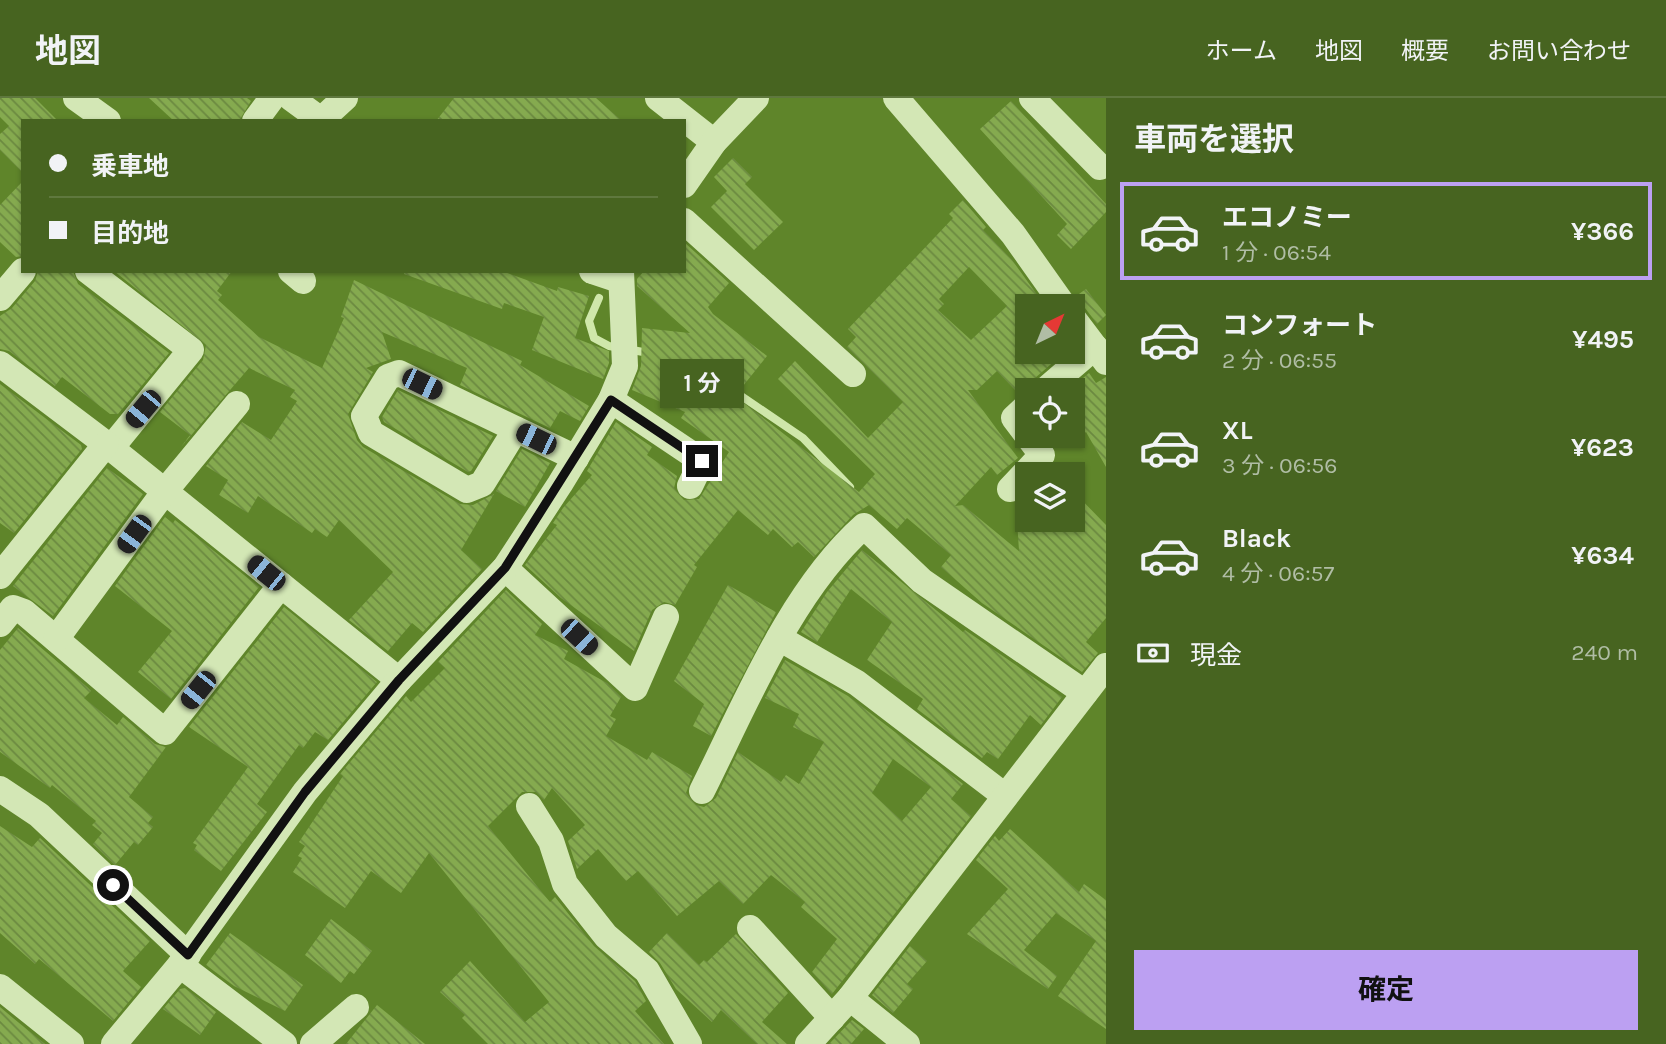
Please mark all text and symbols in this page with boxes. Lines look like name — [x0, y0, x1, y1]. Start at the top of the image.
text: 地図 — [35, 32, 101, 70]
text: ホーム — [1206, 37, 1277, 65]
text: 地図 — [1315, 37, 1363, 65]
text: 概要 — [1401, 37, 1449, 65]
text: お問い合わせ — [1487, 37, 1631, 65]
text: 車両を選択 — [1134, 121, 1294, 158]
text: 乗車地 — [91, 151, 169, 182]
icon: car — [1138, 200, 1201, 263]
text: エコノミー — [1222, 202, 1352, 233]
text: ¥366 — [1571, 216, 1634, 247]
text: 目的地 — [91, 218, 169, 249]
text: 1 分 · 06:54 — [1222, 239, 1331, 266]
north arrow — [1015, 294, 1085, 364]
map controls — [1015, 294, 1085, 532]
icon: car — [1138, 308, 1201, 371]
text: コンフォート — [1222, 310, 1377, 341]
text: ¥495 — [1572, 324, 1634, 355]
text: 2 分 · 06:55 — [1222, 347, 1337, 374]
callout: 1 分 — [660, 360, 744, 408]
car — [399, 365, 446, 403]
text: 1 分 — [683, 370, 721, 397]
button: locate — [1015, 378, 1085, 448]
car — [122, 386, 165, 432]
text: XL — [1222, 415, 1253, 446]
icon: car — [1138, 416, 1201, 479]
car — [513, 420, 560, 458]
text: ¥623 — [1571, 432, 1634, 463]
route end — [686, 445, 718, 477]
text: 3 分 · 06:56 — [1222, 452, 1337, 479]
button: layers — [1015, 462, 1085, 532]
car — [114, 511, 155, 557]
text: Black — [1222, 523, 1291, 554]
icon: car — [1138, 524, 1201, 587]
text: ¥634 — [1571, 540, 1634, 571]
car — [244, 552, 289, 594]
text: 4 分 · 06:57 — [1222, 560, 1334, 587]
car — [557, 615, 602, 659]
icon: cash — [1134, 634, 1172, 672]
text: 240 m — [1571, 639, 1638, 666]
text: 現金 — [1190, 640, 1242, 671]
car — [177, 667, 220, 713]
route start — [97, 869, 129, 901]
button: 確定 — [1134, 950, 1638, 1030]

